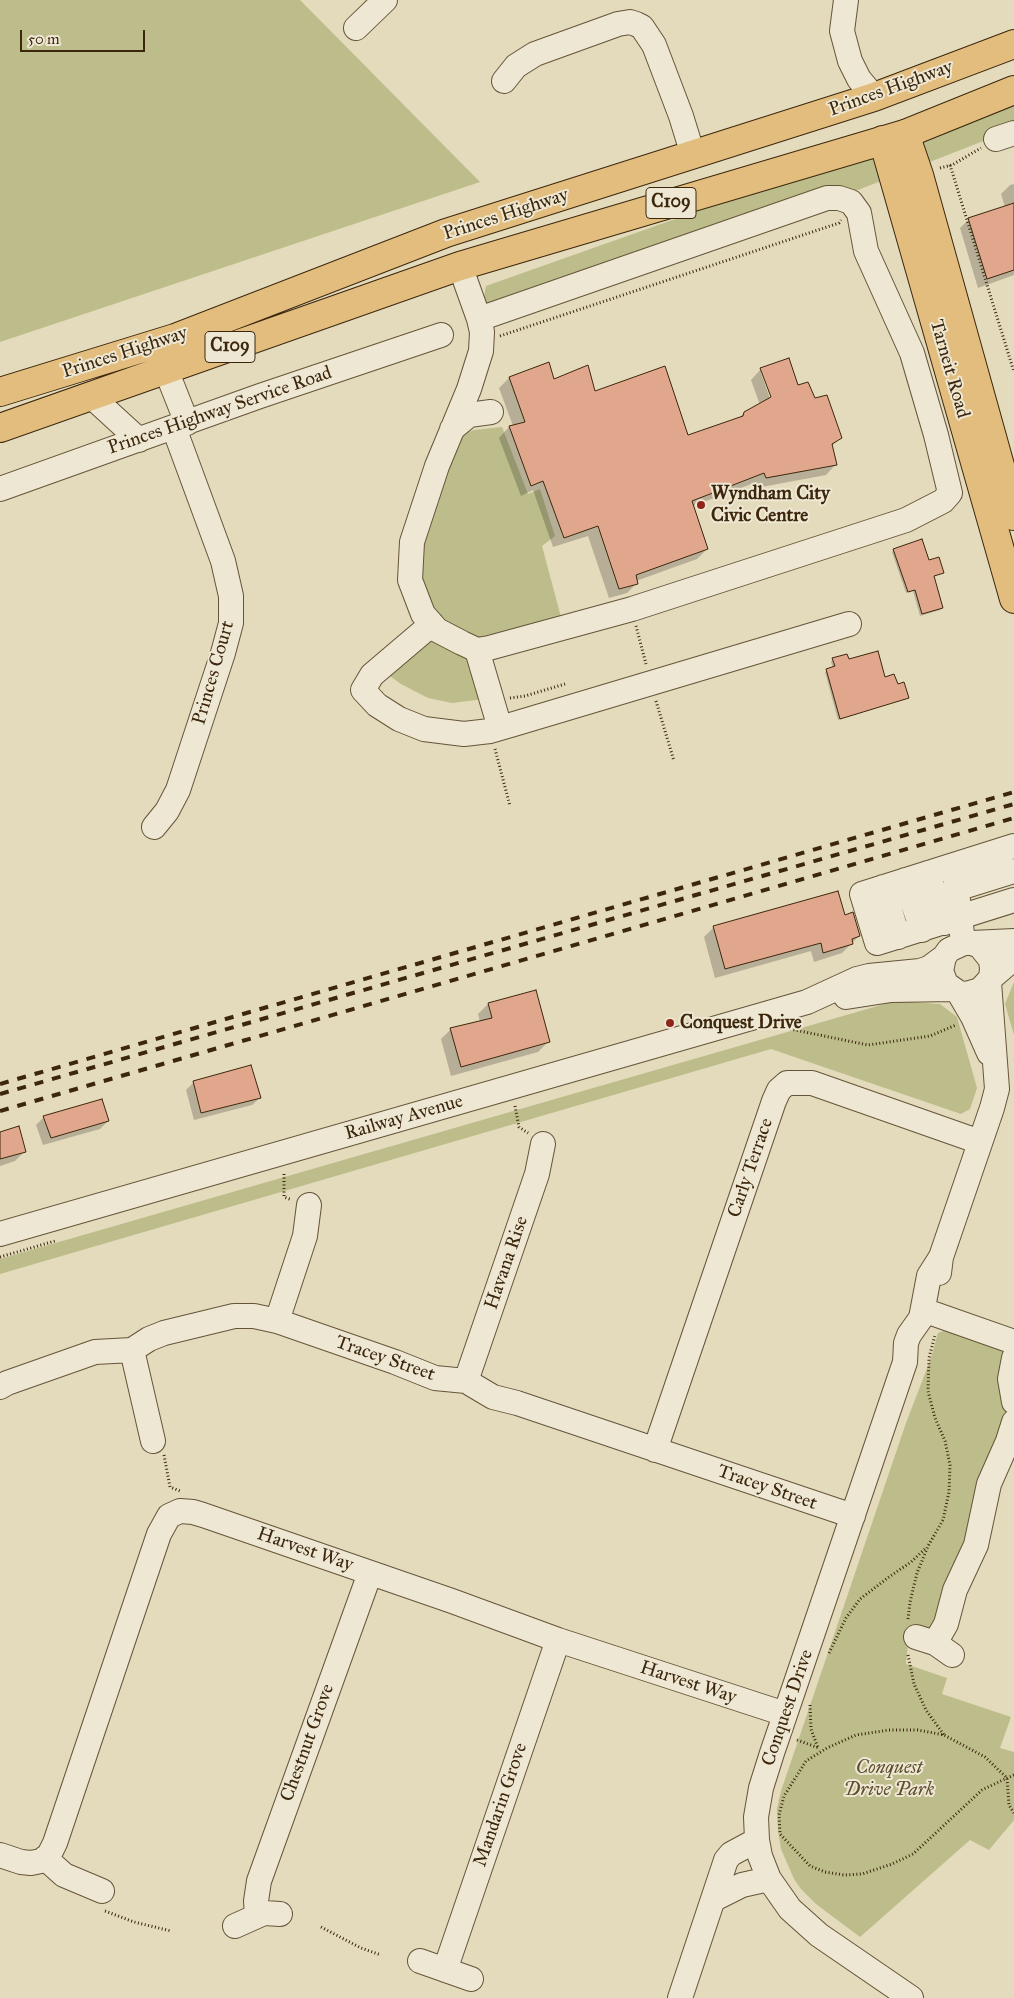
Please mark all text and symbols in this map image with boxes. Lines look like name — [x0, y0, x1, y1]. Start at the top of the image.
scale bar — [22, 20, 148, 52]
text: 50 m — [28, 30, 60, 48]
street label: Princes Highway — [826, 56, 956, 122]
street label: Princes Highway — [441, 184, 571, 246]
road number: C109 — [646, 188, 696, 218]
street label: Tarneit Road — [924, 317, 974, 421]
street label: Princes Highway — [60, 322, 190, 384]
road number: C109 — [205, 332, 255, 362]
street label: Princes Highway Service Road — [105, 362, 335, 460]
place label: Wyndham City Civic Centre — [711, 483, 830, 527]
marker: Wyndham City Civic Centre — [695, 499, 707, 511]
street label: Princes Court — [188, 618, 240, 728]
place label: Conquest Drive — [680, 1012, 802, 1034]
marker: Conquest Drive — [664, 1017, 676, 1029]
street label: Railway Avenue — [342, 1090, 466, 1146]
street label: Carly Terrace — [723, 1115, 779, 1221]
street label: Havana Rise — [480, 1213, 534, 1313]
street label: Tracey Street — [332, 1331, 438, 1387]
street label: Tracey Street — [714, 1460, 820, 1516]
street label: Harvest Way — [254, 1523, 356, 1577]
street label: Conquest Drive — [757, 1647, 819, 1769]
street label: Harvest Way — [637, 1657, 739, 1709]
street label: Chestnut Grove — [276, 1681, 340, 1805]
street label: Mandarin Grove — [469, 1740, 533, 1870]
park label: Conquest Drive Park — [844, 1757, 934, 1801]

